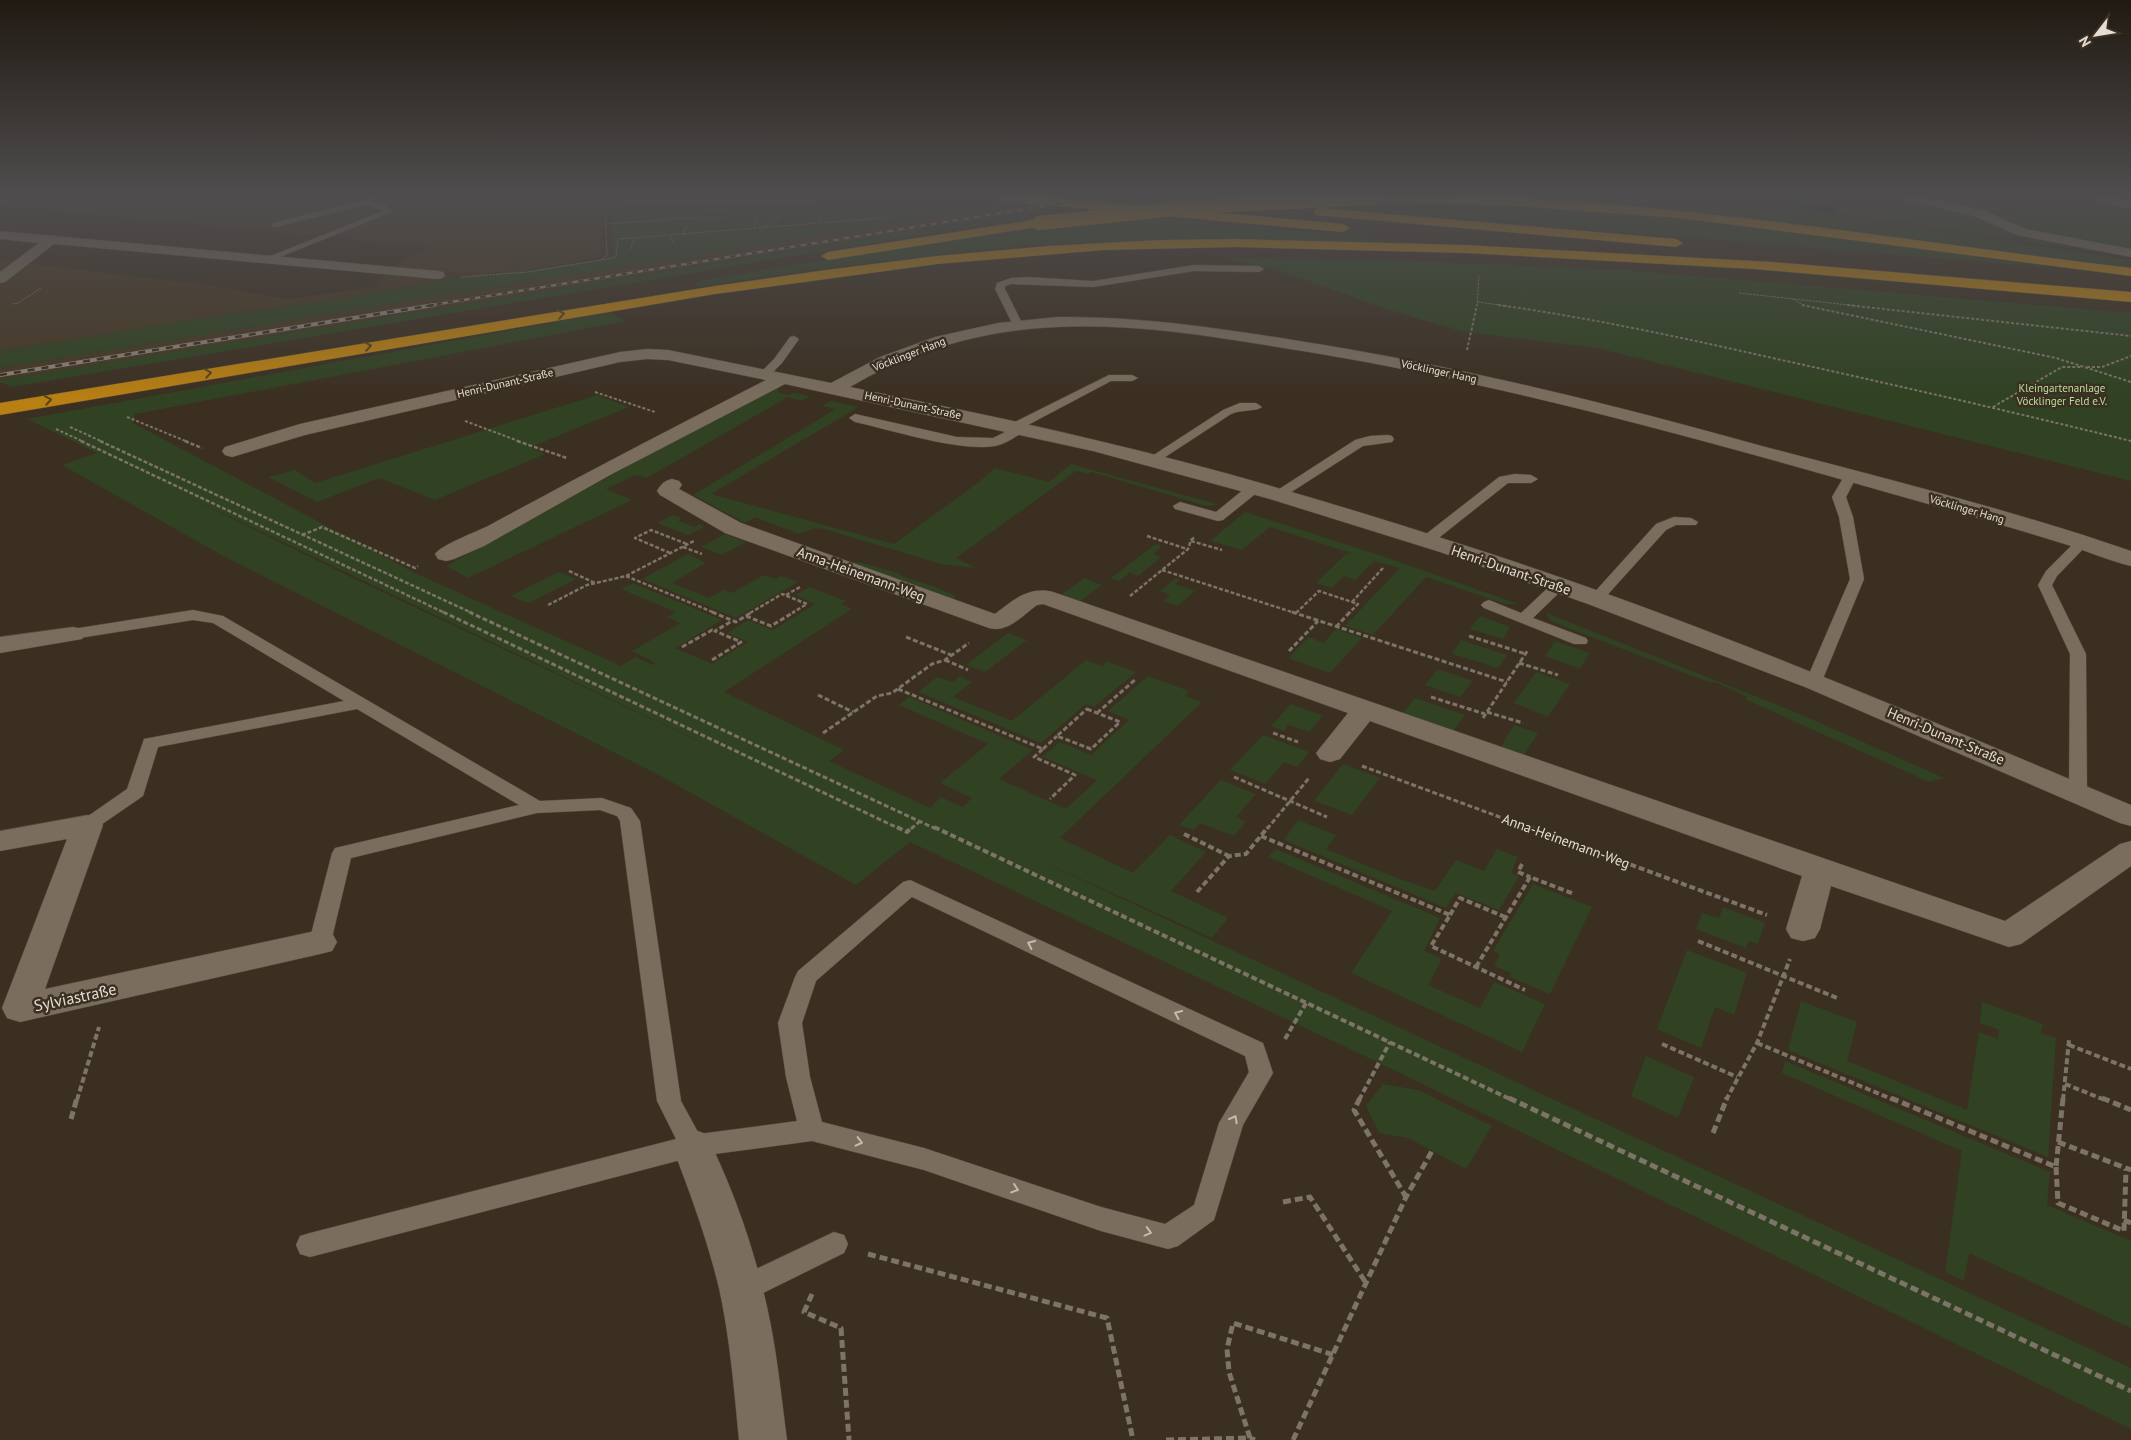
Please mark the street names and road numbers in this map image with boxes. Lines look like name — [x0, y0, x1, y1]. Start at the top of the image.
street label: Vöcklinger Hang — [870, 334, 948, 375]
street label: Vöcklinger Hang — [1399, 356, 1478, 386]
street label: Henri-Dunant-Straße — [455, 365, 555, 401]
street label: Henri-Dunant-Straße — [863, 388, 963, 422]
street label: Vöcklinger Hang — [1927, 491, 2006, 526]
street label: Henri-Dunant-Straße — [1449, 541, 1573, 599]
street label: Anna-Heinemann-Weg — [795, 543, 927, 605]
street label: Henri-Dunant-Straße — [1885, 703, 2007, 769]
street label: Anna-Heinemann-Weg — [1500, 810, 1632, 872]
street label: Sylviastraße — [32, 979, 118, 1015]

